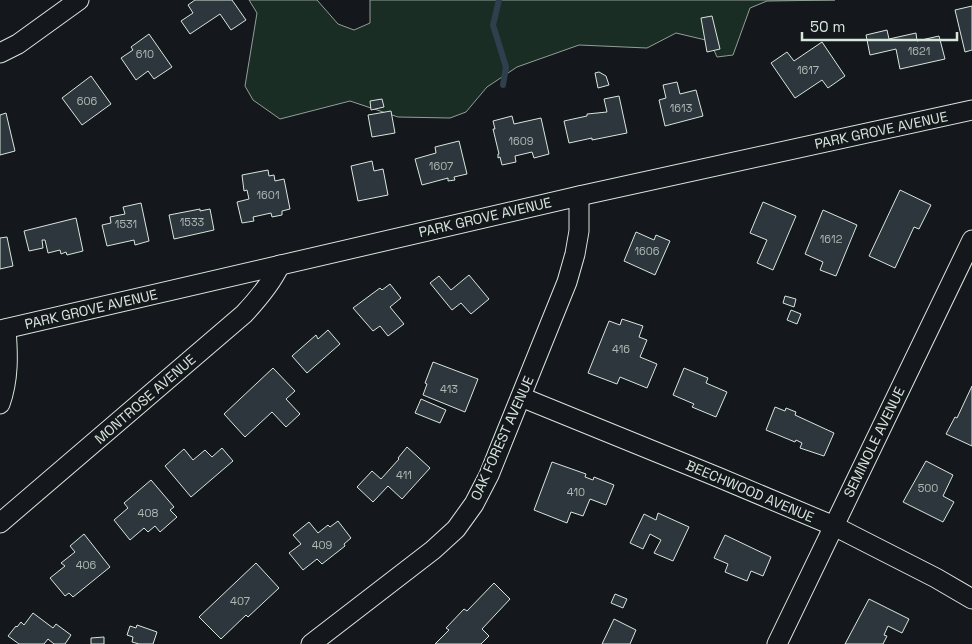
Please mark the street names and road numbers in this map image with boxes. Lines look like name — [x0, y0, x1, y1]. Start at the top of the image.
street label: PARK GROVE AVENUE — [813, 107, 949, 153]
street label: PARK GROVE AVENUE — [417, 193, 553, 241]
street label: PARK GROVE AVENUE — [23, 285, 159, 333]
street label: MONTROSE AVENUE — [91, 350, 199, 448]
street label: OAK FOREST AVENUE — [466, 373, 538, 503]
street label: SEMINOLE AVENUE — [839, 384, 909, 500]
street label: BEECHWOOD AVENUE — [683, 456, 817, 526]

